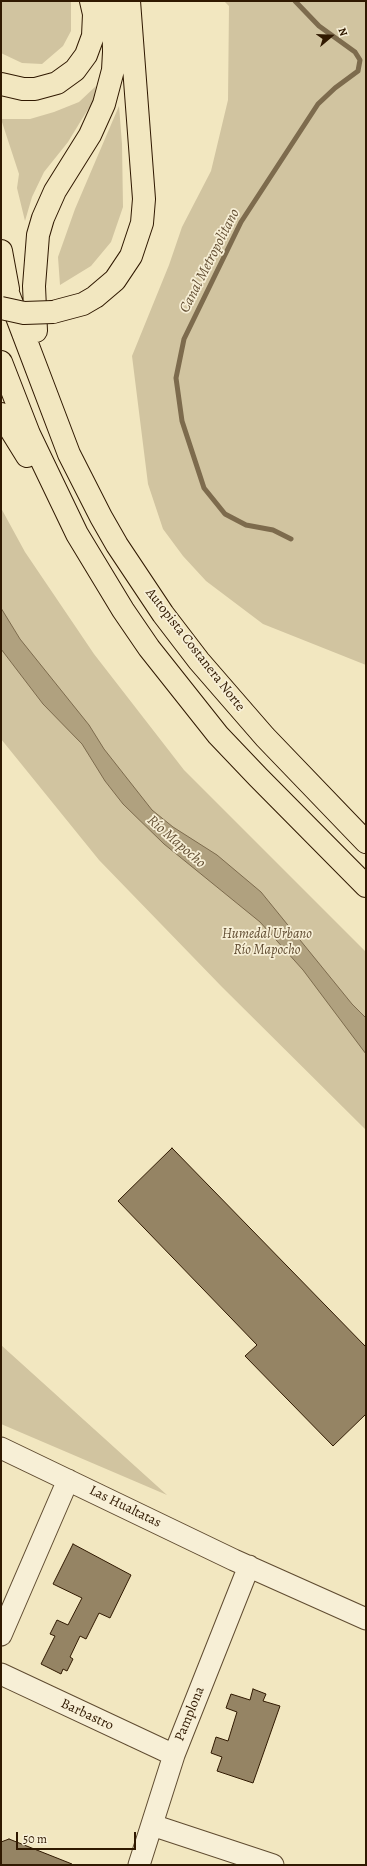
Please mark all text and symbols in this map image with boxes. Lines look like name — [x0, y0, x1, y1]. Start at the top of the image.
north arrow — [311, 16, 351, 56]
text: N — [334, 26, 351, 38]
water label: Canal Metropolitano — [176, 206, 244, 316]
street label: Autopista Costanera Norte — [142, 585, 248, 715]
water label: Río Mapocho — [143, 812, 209, 872]
park label: Humedal Urbano Río Mapocho — [222, 927, 312, 960]
street label: Las Hualtatas — [86, 1482, 164, 1532]
street label: Pamplona — [171, 1684, 209, 1744]
street label: Barbastro — [58, 1695, 116, 1735]
scale bar — [18, 1824, 138, 1850]
text: 50 m — [23, 1831, 47, 1847]

